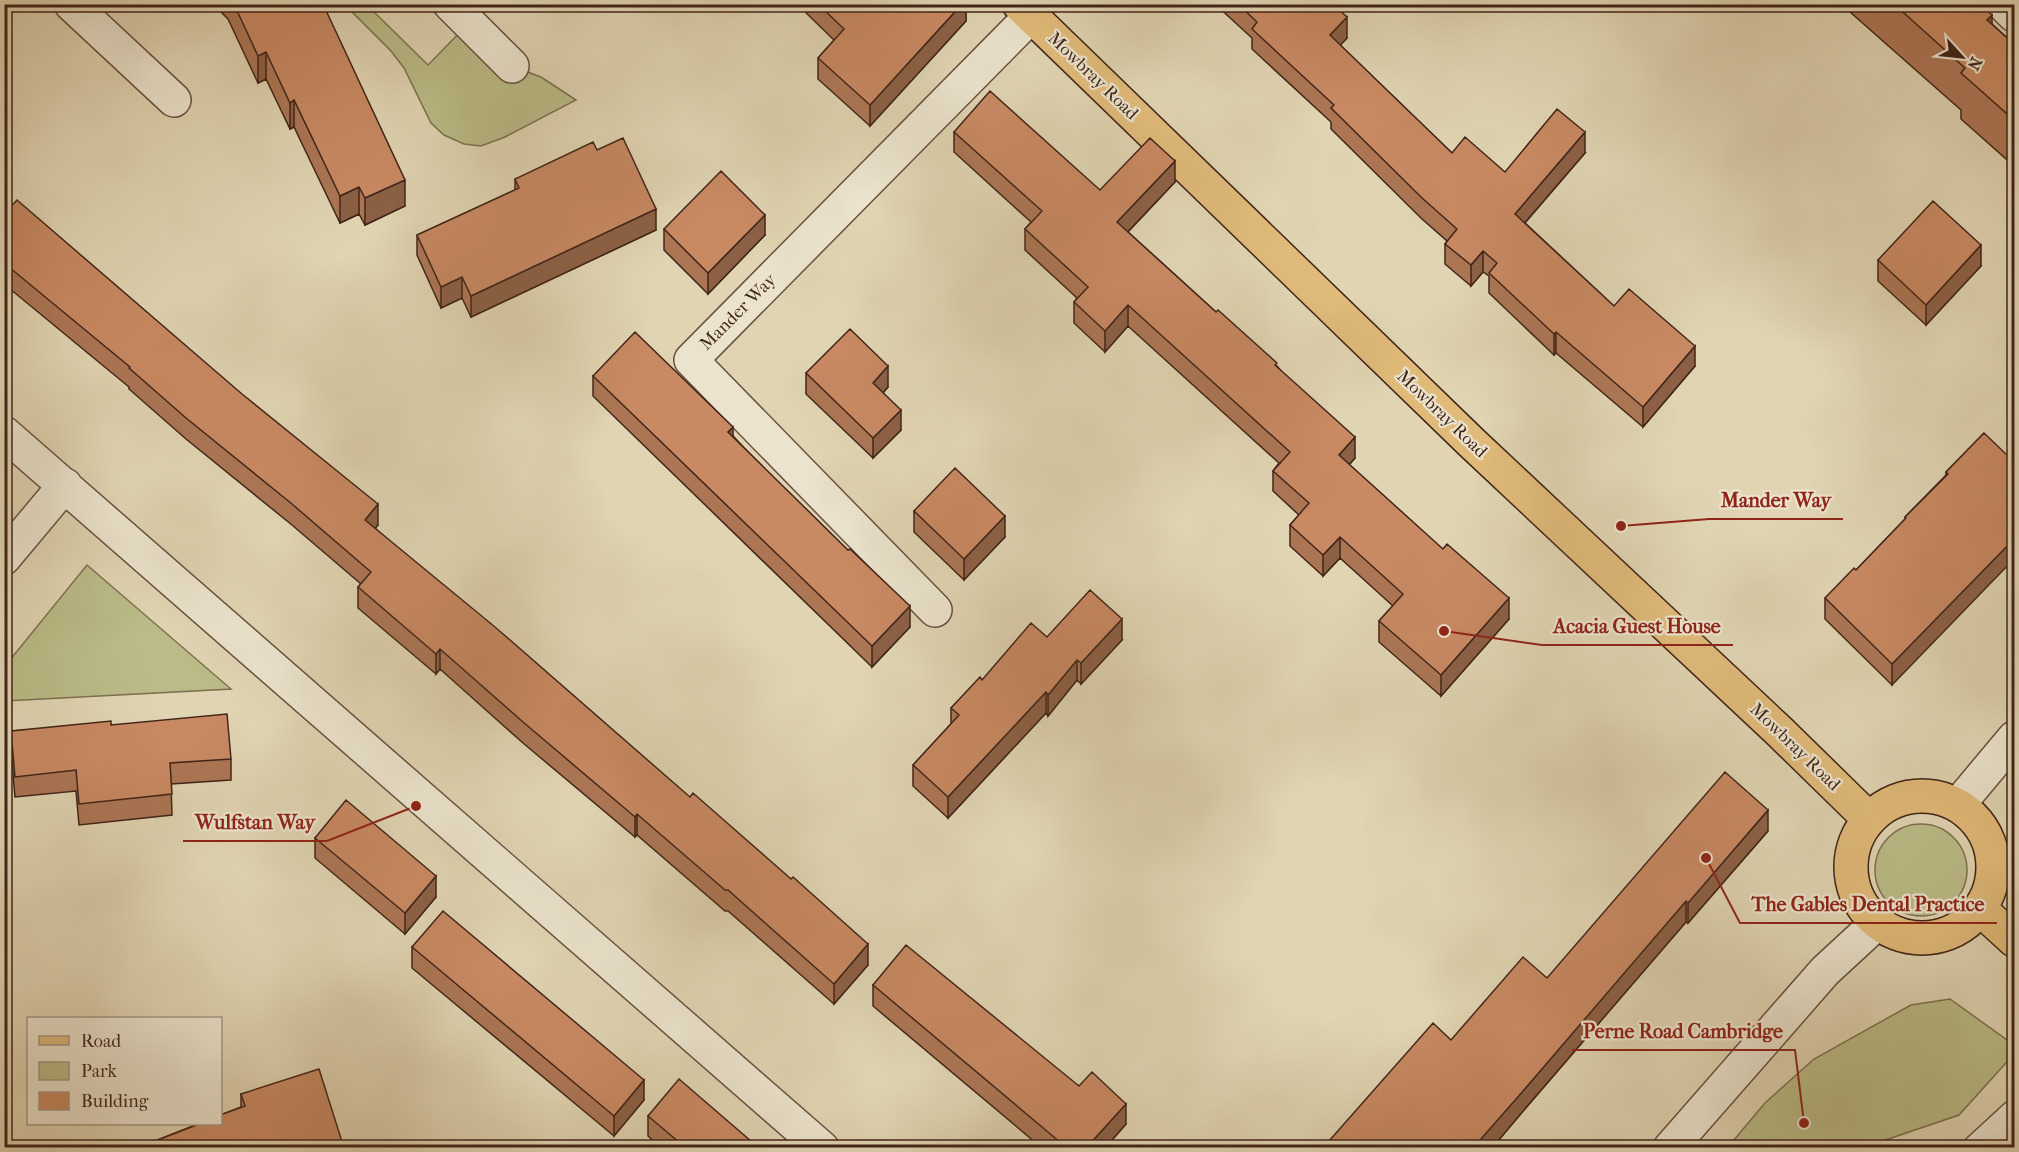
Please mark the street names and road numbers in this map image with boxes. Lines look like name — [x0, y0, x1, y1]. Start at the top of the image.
street label: Mowbray Road — [1044, 28, 1142, 124]
street label: Mander Way — [695, 268, 782, 355]
street label: Mowbray Road — [1393, 366, 1491, 462]
street label: Mowbray Road — [1746, 699, 1844, 795]

